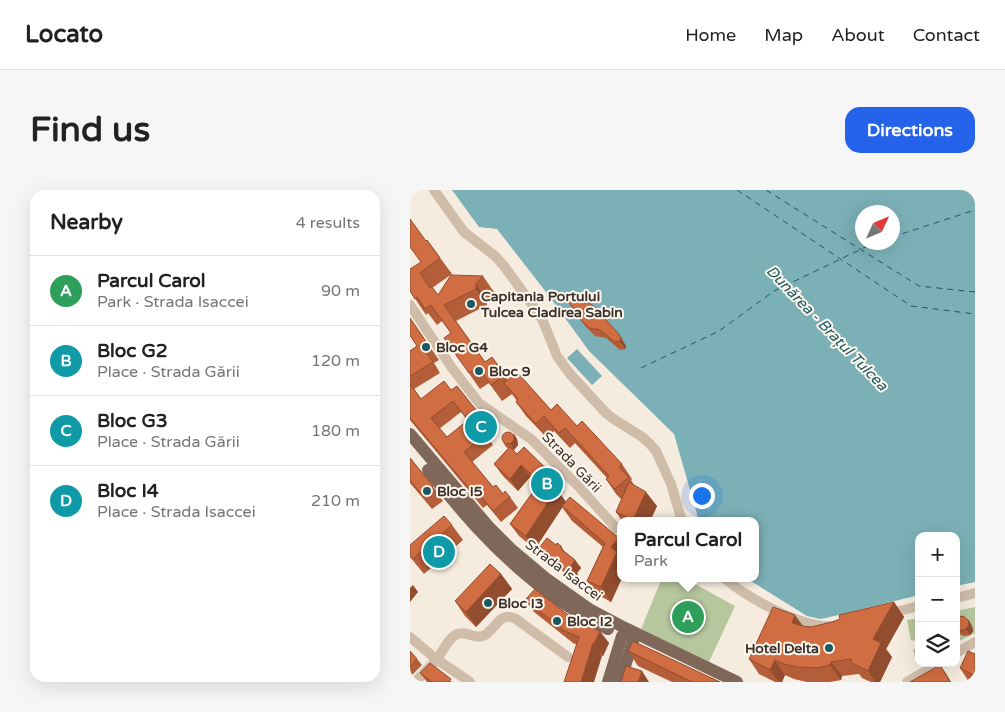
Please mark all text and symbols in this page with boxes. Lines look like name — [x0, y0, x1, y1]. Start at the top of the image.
text: Locato — [25, 20, 103, 49]
text: Home — [685, 24, 736, 46]
text: Map — [764, 24, 803, 46]
text: About — [831, 24, 885, 46]
text: Contact — [913, 24, 980, 46]
button: Directions — [845, 107, 975, 153]
text: Find us — [30, 109, 150, 151]
north arrow — [855, 205, 900, 250]
text: Nearby — [50, 210, 123, 235]
text: 4 results — [296, 213, 360, 233]
water label: Dunărea - Brațul Tulcea — [763, 262, 892, 395]
text: Parcul Carol — [97, 270, 205, 292]
text: A — [60, 281, 72, 301]
text: 90 m — [321, 281, 360, 301]
place label: Capitania Portului Tulcea Cladirea Sabin — [480, 288, 623, 321]
text: Park · Strada Isaccei — [97, 292, 249, 312]
marker: Capitania Portului Tulcea Cladirea Sabin — [465, 298, 477, 310]
place label: Bloc G4 — [436, 339, 488, 356]
text: Bloc G2 — [97, 340, 168, 362]
marker: Bloc G4 — [420, 341, 432, 353]
text: B — [60, 351, 72, 371]
text: 120 m — [311, 351, 360, 371]
text: Place · Strada Gării — [97, 362, 240, 382]
place label: Bloc 9 — [489, 363, 531, 380]
marker: Bloc 9 — [473, 365, 485, 377]
pin: C — [465, 408, 497, 446]
text: Bloc G3 — [97, 410, 168, 432]
text: C — [60, 421, 72, 441]
text: 180 m — [311, 421, 360, 441]
street label: Strada Gării — [538, 428, 605, 496]
text: Place · Strada Gării — [97, 432, 240, 452]
pin: B — [531, 465, 563, 503]
text: Bloc I4 — [97, 480, 159, 502]
place label: Bloc I5 — [437, 483, 483, 500]
your location — [689, 483, 715, 509]
marker: Bloc I5 — [421, 485, 433, 497]
text: D — [60, 491, 72, 511]
text: 210 m — [311, 491, 360, 511]
text: Place · Strada Isaccei — [97, 502, 256, 522]
popup — [617, 517, 759, 582]
text: Parcul Carol — [634, 529, 742, 551]
map controls — [915, 532, 960, 667]
button: + — [915, 532, 960, 577]
pin: D — [423, 533, 455, 571]
street label: Strada Isaccei — [522, 536, 606, 605]
text: Park — [634, 551, 668, 571]
button: − — [915, 577, 960, 622]
place label: Bloc I3 — [498, 595, 544, 612]
marker: Bloc I3 — [482, 597, 494, 609]
pin: A — [672, 598, 704, 636]
place label: Bloc I2 — [567, 613, 613, 630]
marker: Bloc I2 — [551, 615, 563, 627]
button: layers — [915, 622, 960, 667]
place label: Hotel Delta — [745, 640, 819, 657]
marker: Hotel Delta — [823, 642, 835, 654]

